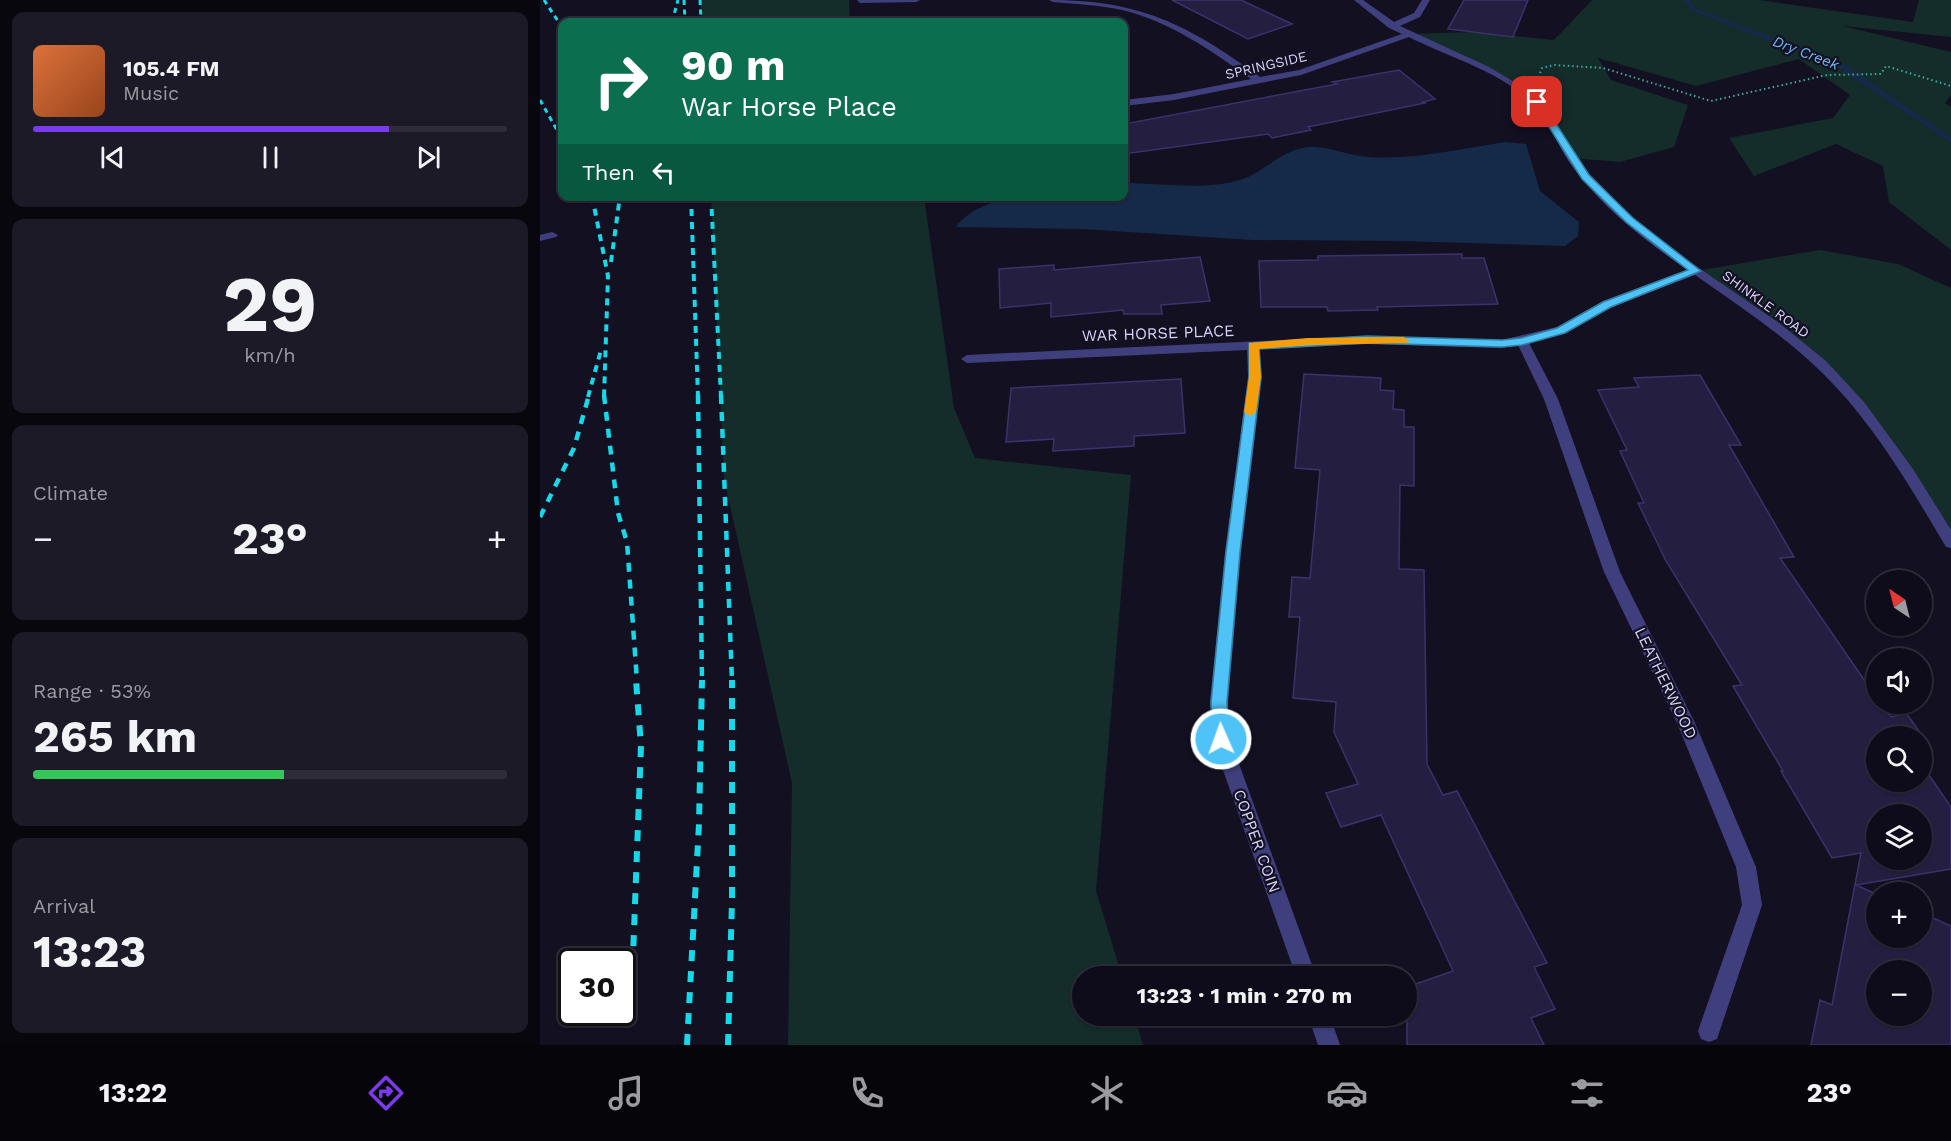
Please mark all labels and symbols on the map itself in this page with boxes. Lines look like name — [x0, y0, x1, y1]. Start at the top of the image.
water label: Dry Creek — [1770, 32, 1842, 74]
street label: SPRINGSIDE — [1224, 48, 1309, 82]
pin — [1511, 76, 1562, 127]
street label: SHINKLE ROAD — [1719, 267, 1813, 341]
street label: WAR HORSE PLACE — [1082, 321, 1234, 345]
north arrow — [1866, 570, 1932, 636]
street label: LEATHERWOOD — [1631, 624, 1701, 742]
position arrow — [1189, 707, 1253, 771]
street label: COPPER COIN — [1230, 787, 1284, 895]
speed limit sign: 30 — [558, 948, 636, 1026]

